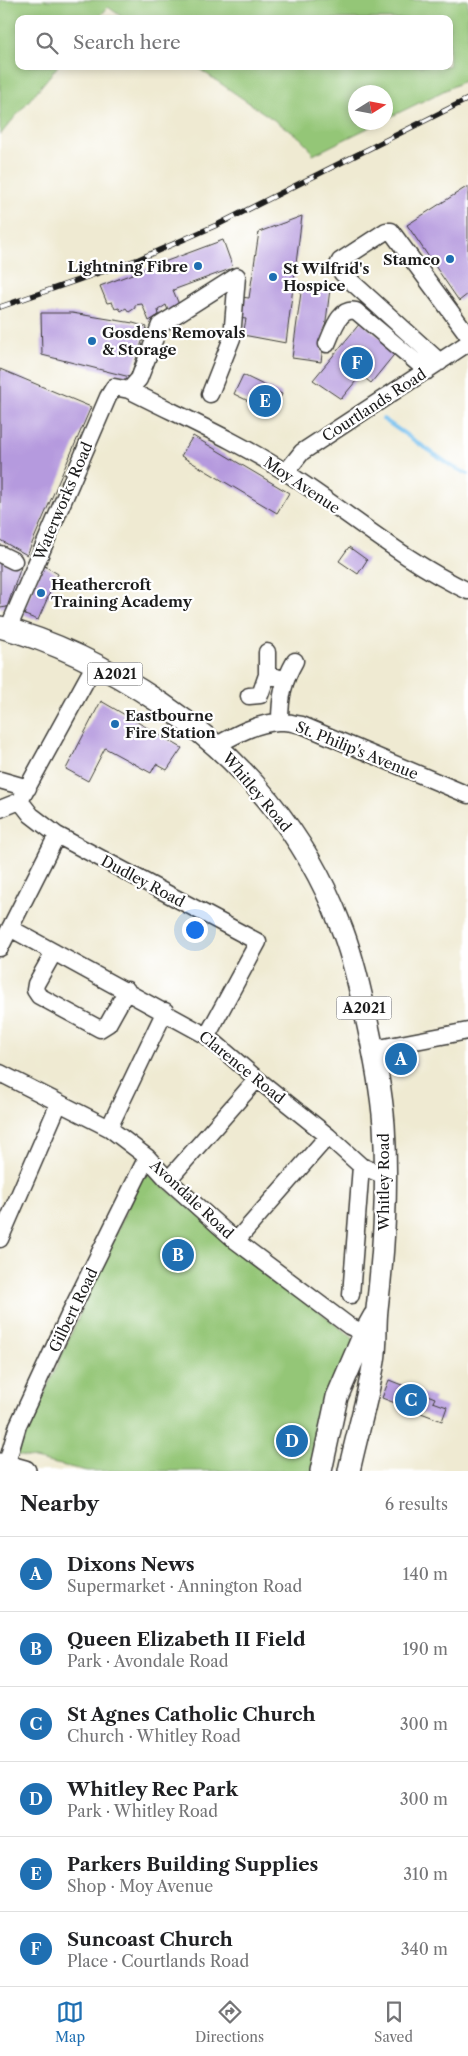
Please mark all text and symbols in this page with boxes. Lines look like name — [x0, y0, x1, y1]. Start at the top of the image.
search box — [15, 15, 453, 70]
icon: search — [33, 29, 61, 57]
text: Search here — [73, 31, 181, 54]
north arrow — [348, 85, 393, 130]
place label: Stamco — [383, 250, 440, 269]
marker: Stamco — [444, 253, 456, 265]
place label: Lightning Fibre — [68, 257, 188, 276]
place label: St Wilfrid's Hospice — [283, 259, 369, 295]
marker: Lightning Fibre — [192, 260, 204, 272]
marker: St Wilfrid's Hospice — [267, 271, 279, 283]
place label: Gosdens Removals & Storage — [102, 323, 246, 359]
marker: Gosdens Removals & Storage — [86, 335, 98, 347]
pin: F — [341, 344, 373, 382]
street label: Courtlands Road — [318, 364, 430, 446]
pin: E — [249, 382, 281, 420]
street label: Waterworks Road — [29, 439, 97, 564]
street label: Moy Avenue — [260, 452, 344, 518]
place label: Heathercroft Training Academy — [51, 575, 193, 611]
marker: Heathercroft Training Academy — [35, 587, 47, 599]
road number: A2021 — [88, 662, 142, 686]
place label: Eastbourne Fire Station — [125, 706, 217, 742]
street label: St. Philip's Avenue — [293, 717, 421, 783]
marker: Eastbourne Fire Station — [109, 718, 121, 730]
street label: Whitley Road — [218, 748, 296, 835]
street label: Dudley Road — [98, 851, 188, 911]
your location — [182, 917, 208, 943]
road number: A2021 — [336, 996, 392, 1020]
street label: Clarence Road — [195, 1027, 289, 1107]
pin: A — [385, 1040, 417, 1078]
street label: Whitley Road — [374, 1133, 393, 1232]
street label: Avondale Road — [145, 1155, 238, 1243]
pin: B — [162, 1236, 194, 1274]
street label: Gilbert Road — [44, 1265, 102, 1355]
pin: C — [395, 1381, 427, 1419]
pin: D — [276, 1422, 308, 1460]
text: Nearby — [20, 1491, 99, 1516]
text: 6 results — [385, 1494, 448, 1514]
text: Dixons News — [67, 1553, 195, 1576]
text: A — [30, 1564, 42, 1584]
text: 140 m — [403, 1564, 448, 1584]
text: Supermarket · Annington Road — [67, 1576, 302, 1596]
text: Queen Elizabeth II Field — [67, 1628, 306, 1651]
text: B — [30, 1639, 42, 1659]
text: 190 m — [403, 1639, 448, 1659]
text: Park · Avondale Road — [67, 1651, 228, 1671]
text: St Agnes Catholic Church — [67, 1703, 316, 1726]
text: C — [30, 1714, 42, 1734]
text: 300 m — [400, 1714, 448, 1734]
text: Church · Whitley Road — [67, 1726, 241, 1746]
text: Whitley Rec Park — [67, 1778, 238, 1801]
text: D — [29, 1789, 43, 1809]
text: 300 m — [400, 1789, 448, 1809]
text: Park · Whitley Road — [67, 1801, 218, 1821]
text: Parkers Building Supplies — [67, 1853, 318, 1876]
text: E — [30, 1864, 42, 1884]
text: 310 m — [403, 1864, 448, 1884]
text: Shop · Moy Avenue — [67, 1876, 213, 1896]
text: Suncoast Church — [67, 1928, 233, 1951]
text: F — [31, 1939, 41, 1959]
text: 340 m — [401, 1939, 448, 1959]
text: Place · Courtlands Road — [67, 1951, 249, 1971]
tab: Map — [55, 1998, 85, 2046]
tab: Directions — [195, 1998, 264, 2046]
tab: Saved — [374, 1998, 413, 2046]

